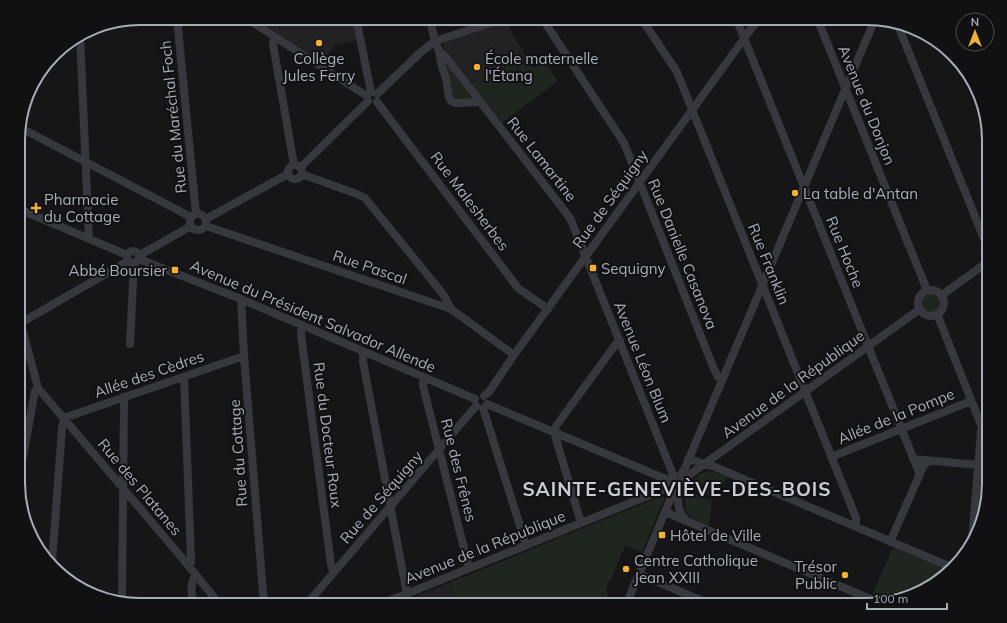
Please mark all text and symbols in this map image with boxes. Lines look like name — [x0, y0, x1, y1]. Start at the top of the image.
north arrow — [955, 12, 995, 52]
text: N — [971, 15, 979, 29]
marker: Collège Jules Ferry — [314, 38, 324, 48]
street label: Rue du Maréchal Foch — [156, 40, 190, 194]
street label: Avenue du Donjon — [834, 42, 900, 168]
place label: Collège Jules Ferry — [283, 49, 355, 85]
place label: École maternelle l'Étang — [485, 49, 598, 85]
marker: École maternelle l'Étang — [472, 62, 482, 72]
street label: Rue Lamartine — [503, 113, 581, 205]
street label: Rue de Séquigny — [568, 146, 652, 252]
street label: Rue Malesherbes — [427, 148, 513, 254]
street label: Rue Danielle Casanova — [644, 176, 722, 332]
place label: La table d'Antan — [803, 184, 918, 203]
marker: La table d'Antan — [790, 188, 800, 198]
place label: Pharmacie du Cottage — [44, 190, 120, 226]
marker: Pharmacie du Cottage — [31, 203, 41, 213]
street label: Rue Hoche — [822, 213, 868, 291]
street label: Rue Franklin — [744, 220, 794, 308]
street label: Rue Pascal — [331, 246, 409, 288]
street label: Avenue du Président Salvador Allende — [187, 255, 439, 377]
place label: Sequigny — [601, 259, 665, 278]
place label: Abbé Boursier — [68, 261, 168, 280]
marker: Sequigny — [588, 263, 598, 273]
marker: Abbé Boursier — [170, 265, 180, 275]
street label: Avenue Léon Blum — [610, 299, 676, 425]
street label: Avenue de la République — [718, 326, 868, 442]
street label: Allée des Cèdres — [92, 346, 206, 402]
street label: Rue du Docteur Roux — [310, 361, 346, 509]
street label: Allée de la Pompe — [835, 384, 957, 448]
street label: Rue du Cottage — [225, 399, 251, 507]
street label: Rue des Frênes — [437, 416, 481, 524]
street label: Rue des Platanes — [94, 435, 186, 539]
street label: Rue de Séquigny — [336, 447, 426, 547]
district label: SAINTE-GENEVIÈVE-DES-BOIS — [522, 477, 832, 501]
street label: Avenue de la République — [402, 506, 568, 588]
place label: Hôtel de Ville — [670, 526, 761, 545]
marker: Hôtel de Ville — [657, 530, 667, 540]
place label: Centre Catholique Jean XXIII — [634, 551, 758, 587]
place label: Trésor Public — [794, 557, 838, 593]
marker: Centre Catholique Jean XXIII — [621, 564, 631, 574]
marker: Trésor Public — [840, 570, 850, 580]
scale bar — [867, 585, 947, 611]
text: 100 m — [873, 591, 908, 606]

